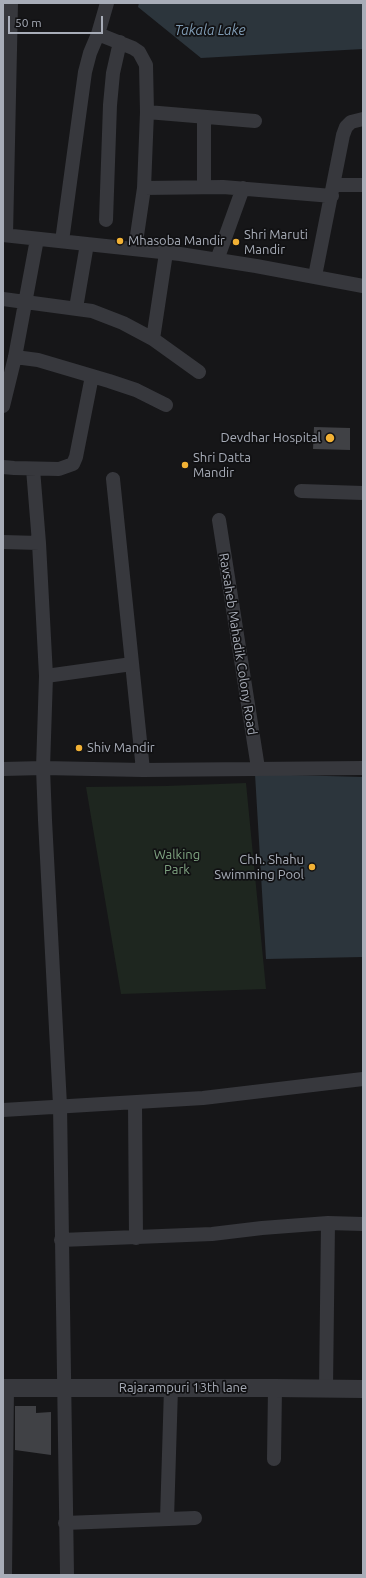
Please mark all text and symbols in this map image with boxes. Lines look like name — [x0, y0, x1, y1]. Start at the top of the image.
scale bar — [10, 8, 105, 34]
text: 50 m — [15, 16, 42, 29]
water label: Takala Lake — [174, 22, 246, 38]
place label: Shri Maruti Mandir — [244, 227, 308, 258]
place label: Mhasoba Mandir — [128, 233, 225, 249]
marker: Mhasoba Mandir — [115, 236, 125, 246]
marker: Shri Maruti Mandir — [231, 237, 241, 247]
place label: Devdhar Hospital — [220, 430, 321, 446]
marker: Devdhar Hospital — [324, 432, 336, 444]
place label: Shri Datta Mandir — [193, 450, 251, 481]
marker: Shri Datta Mandir — [180, 460, 190, 470]
street label: Ravsaheb Mahadik Colony Road — [216, 552, 260, 736]
place label: Shiv Mandir — [87, 740, 155, 756]
marker: Shiv Mandir — [74, 743, 84, 753]
park label: Walking Park — [154, 847, 200, 878]
place label: Chh. Shahu Swimming Pool — [214, 852, 304, 883]
marker: Chh. Shahu Swimming Pool — [307, 862, 317, 872]
street label: Rajarampuri 13th lane — [119, 1380, 247, 1396]

